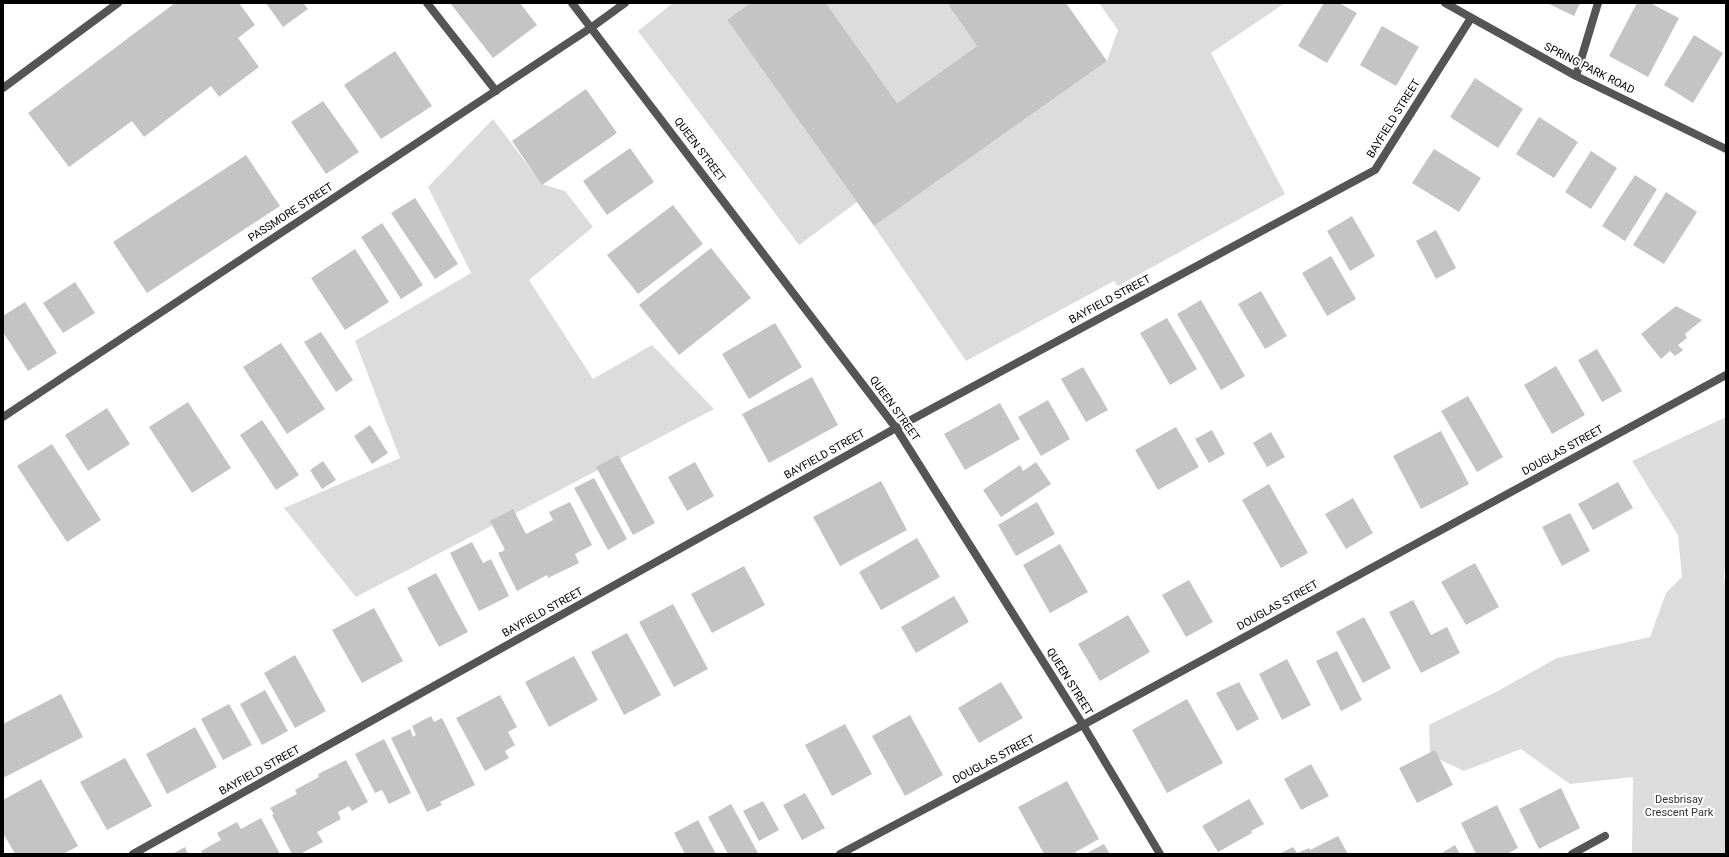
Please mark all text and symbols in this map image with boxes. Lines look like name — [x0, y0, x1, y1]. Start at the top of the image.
street label: SPRING PARK ROAD — [1542, 40, 1636, 98]
street label: BAYFIELD STREET — [1364, 77, 1424, 161]
street label: QUEEN STREET — [671, 115, 727, 185]
street label: PASSMORE STREET — [246, 181, 336, 245]
street label: BAYFIELD STREET — [1067, 273, 1153, 327]
street label: QUEEN STREET — [866, 374, 922, 444]
street label: DOUGLAS STREET — [1520, 423, 1606, 479]
street label: BAYFIELD STREET — [782, 427, 868, 483]
street label: DOUGLAS STREET — [1235, 578, 1321, 634]
street label: BAYFIELD STREET — [500, 585, 586, 641]
street label: QUEEN STREET — [1043, 646, 1095, 718]
street label: DOUGLAS STREET — [951, 733, 1037, 787]
street label: BAYFIELD STREET — [217, 743, 303, 799]
park label: Desbrisay Crescent Park — [1645, 793, 1713, 819]

